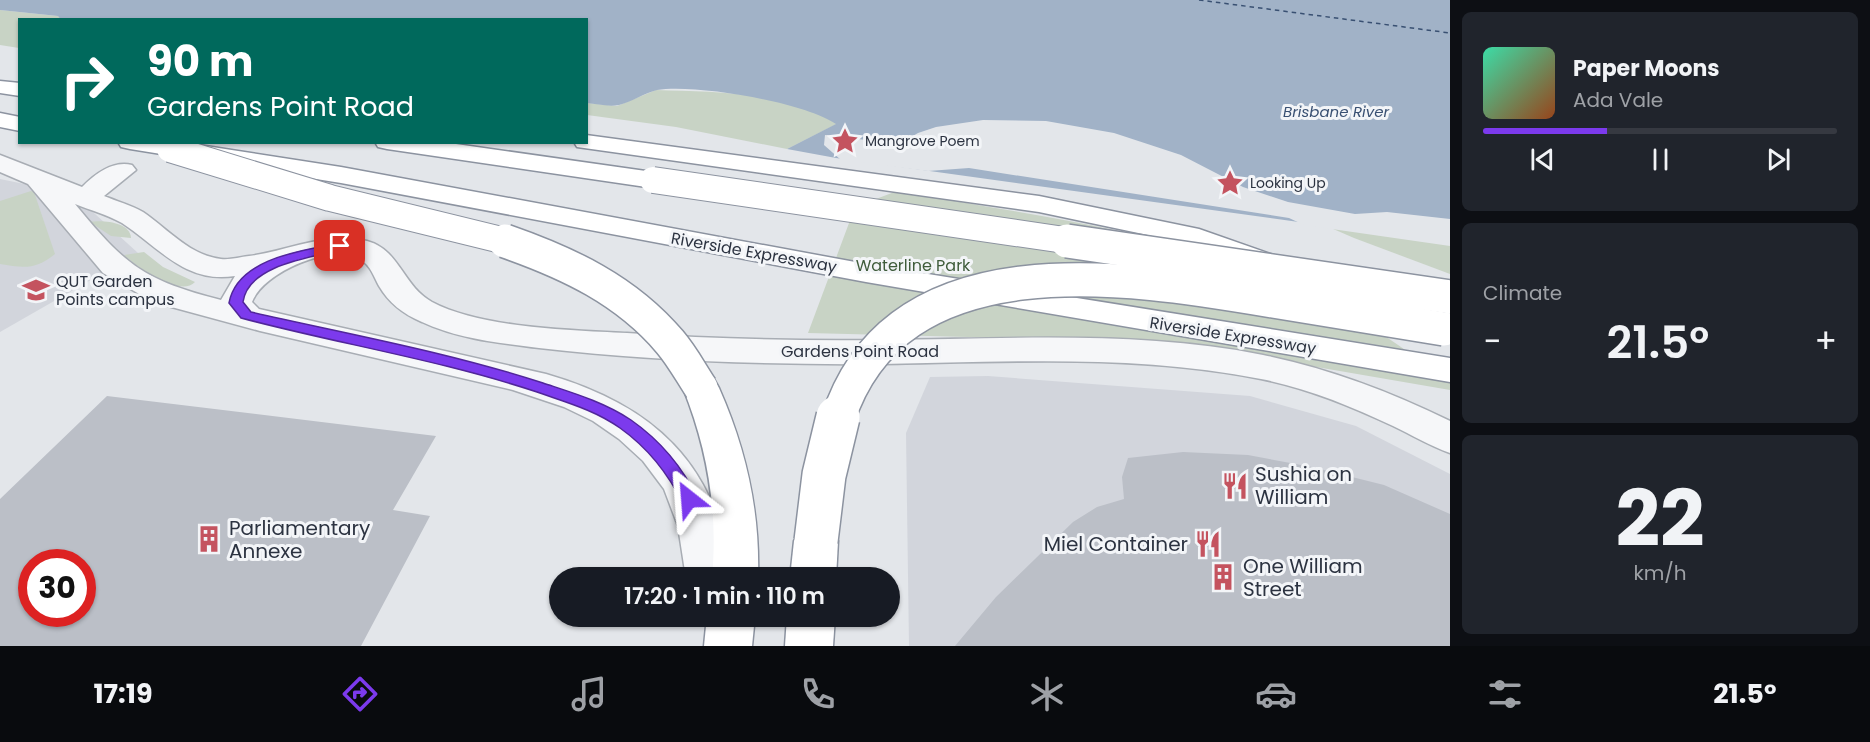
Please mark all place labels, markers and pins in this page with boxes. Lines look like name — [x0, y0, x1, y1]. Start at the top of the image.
place icon: Mangrove Poem — [830, 126, 860, 156]
place label: Mangrove Poem — [865, 131, 980, 151]
place icon: Looking Up — [1215, 168, 1245, 198]
place label: Looking Up — [1250, 173, 1326, 193]
pin — [314, 220, 365, 271]
place label: QUT Garden Points campus — [56, 270, 175, 311]
school or university icon: QUT Garden Points campus — [21, 275, 51, 305]
place label: Sushia on William — [1255, 460, 1352, 511]
restaurant icon: Sushia on William — [1220, 471, 1250, 501]
place label: Parliamentary Annexe — [229, 514, 370, 565]
building icon: Parliamentary Annexe — [194, 524, 224, 554]
restaurant icon: Miel Container — [1193, 529, 1223, 559]
place label: Miel Container — [1044, 530, 1188, 558]
place label: One William Street — [1243, 552, 1363, 603]
building icon: One William Street — [1208, 562, 1238, 592]

